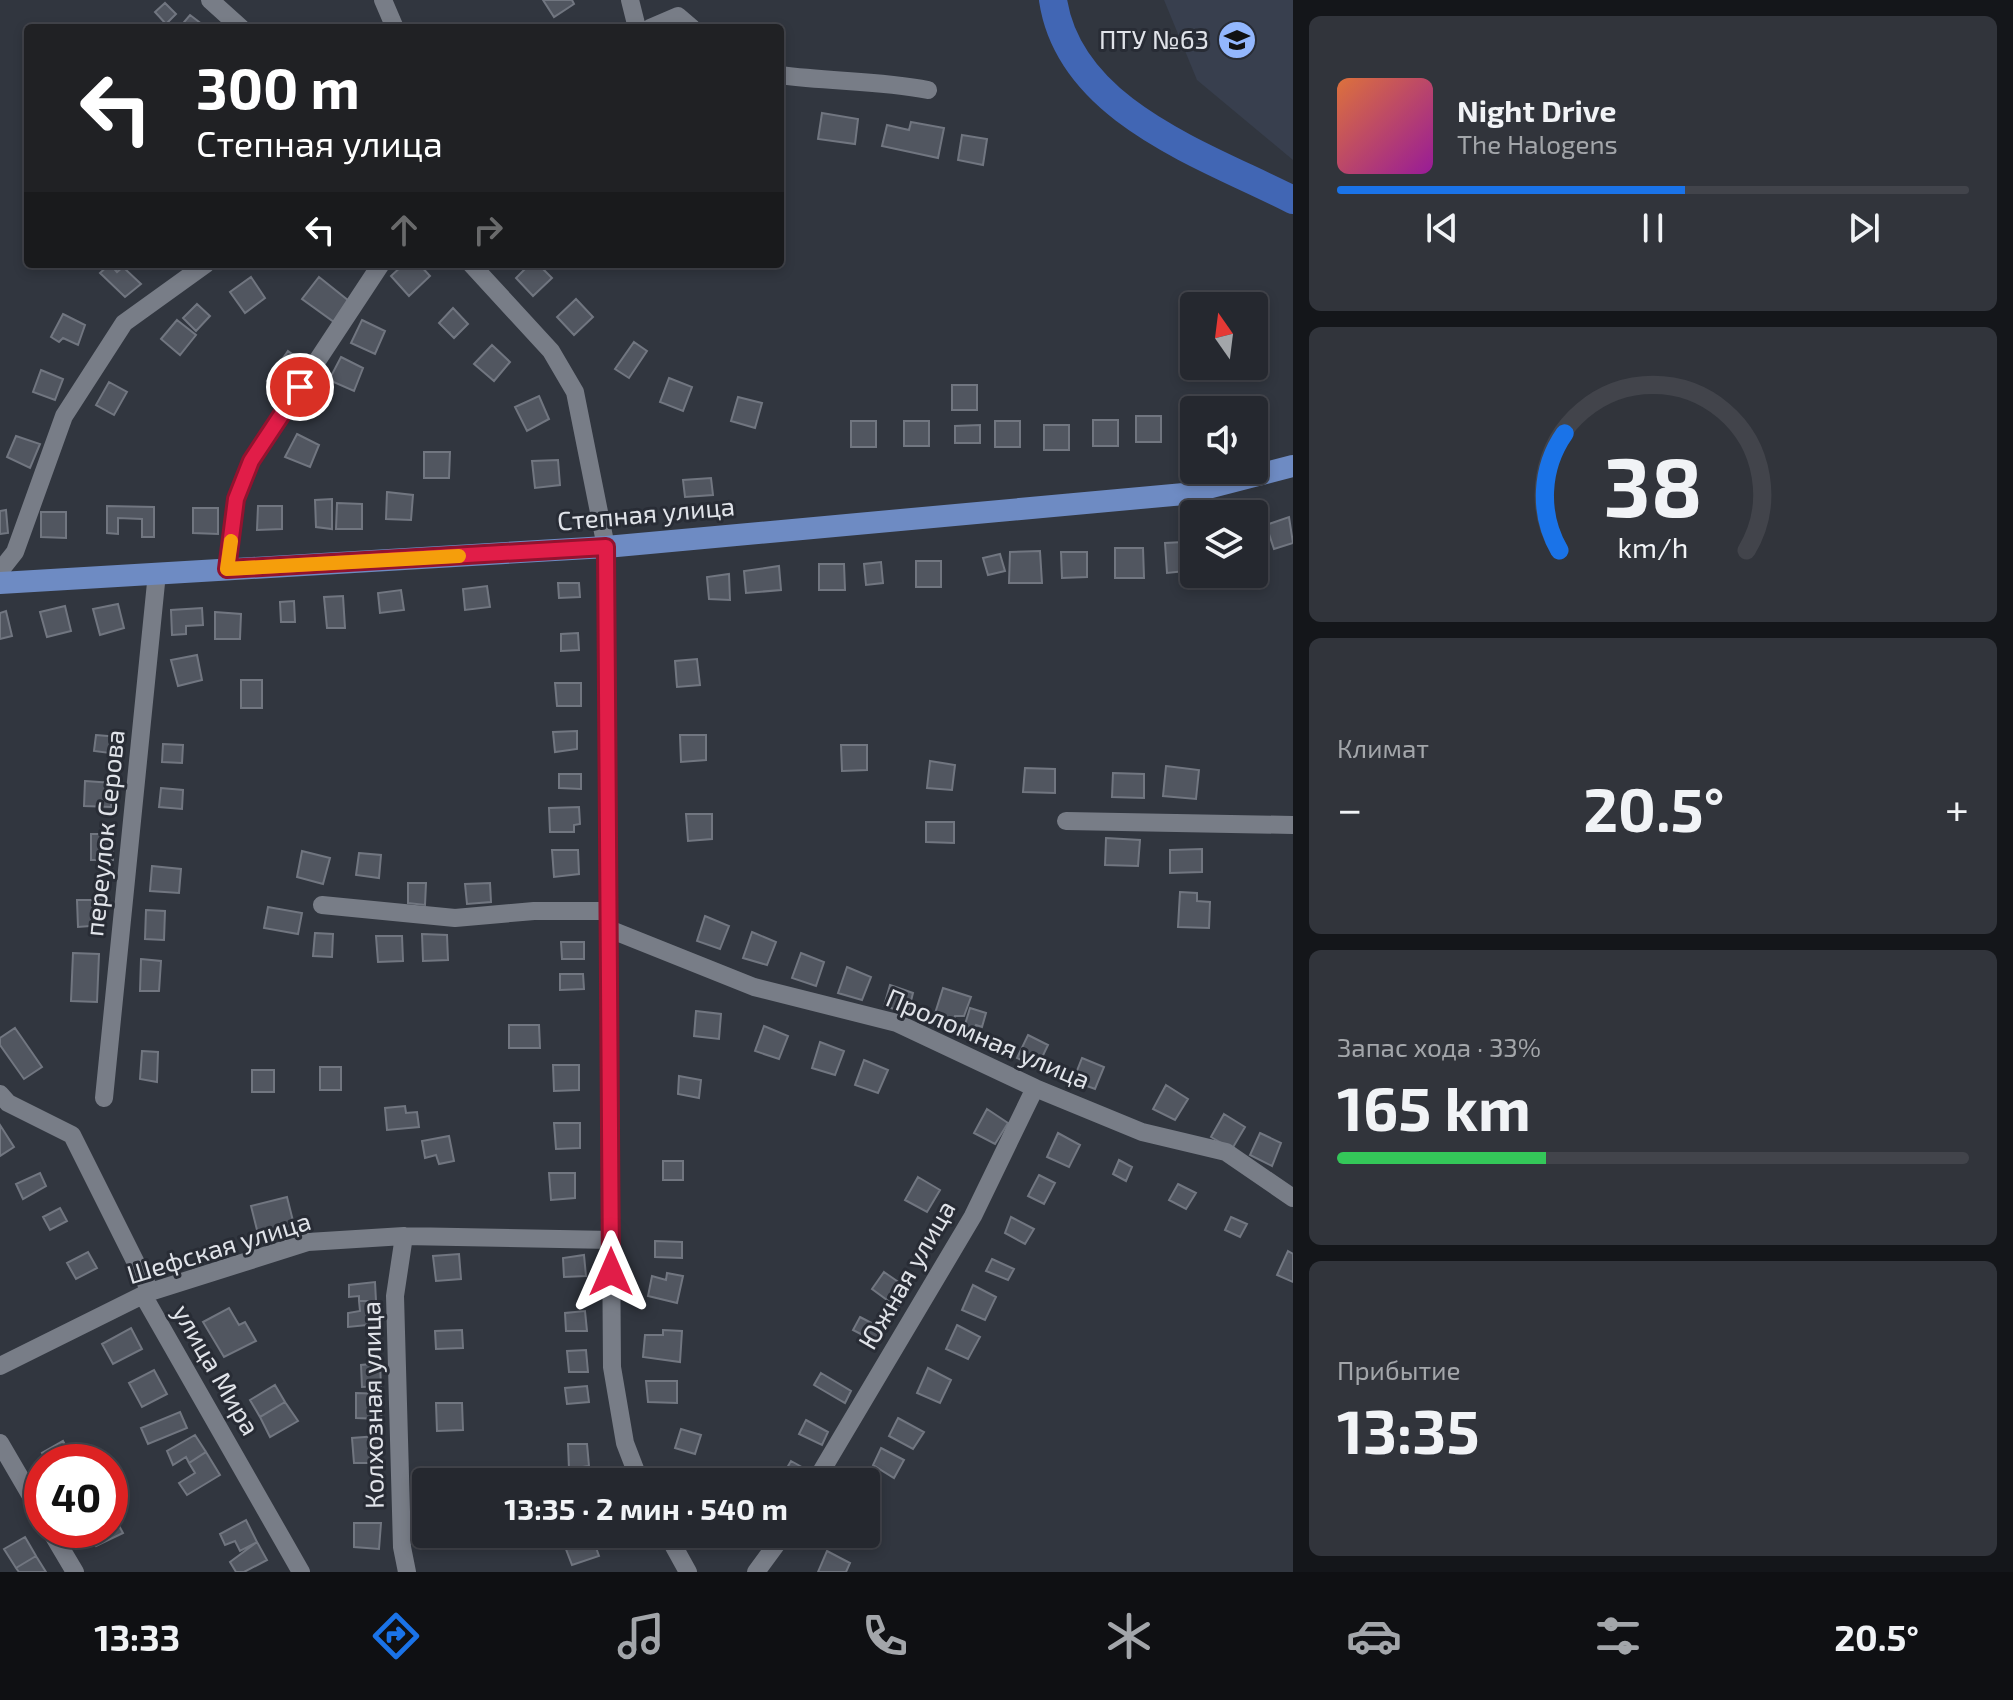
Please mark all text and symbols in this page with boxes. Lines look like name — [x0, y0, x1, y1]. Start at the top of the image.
school or university icon: ПТУ №63 — [1216, 19, 1258, 61]
place label: ПТУ №63 — [1099, 23, 1209, 54]
text: 300 m — [196, 53, 360, 120]
icon: left — [64, 56, 168, 160]
text: Night Drive — [1457, 92, 1616, 128]
text: Степная улица — [196, 121, 443, 164]
text: The Halogens — [1457, 128, 1618, 159]
icon: previous — [1420, 206, 1464, 250]
icon: pause — [1631, 206, 1675, 250]
icon: next — [1842, 206, 1886, 250]
icon: left — [298, 208, 342, 252]
icon: ahead — [382, 208, 426, 252]
icon: right — [466, 208, 510, 252]
north arrow — [1180, 292, 1268, 380]
map controls — [1180, 292, 1268, 588]
pin — [266, 353, 334, 421]
icon: arrive — [278, 365, 322, 409]
button: sound — [1180, 396, 1268, 484]
text: 38 — [1603, 433, 1703, 533]
street label: Степная улица — [556, 489, 736, 537]
button: layers — [1180, 500, 1268, 588]
text: km/h — [1618, 529, 1688, 564]
street label: переулок Серова — [77, 728, 131, 938]
text: Климат — [1337, 732, 1429, 763]
text: 20.5° — [1583, 772, 1724, 844]
text: − — [1337, 781, 1363, 834]
text: + — [1945, 781, 1969, 834]
street label: Проломная улица — [882, 981, 1095, 1095]
text: Запас хода · 33% — [1337, 1031, 1541, 1062]
text: 165 km — [1337, 1071, 1531, 1143]
street label: Южная улица — [851, 1194, 962, 1355]
street label: Шефская улица — [123, 1204, 314, 1290]
position arrow — [569, 1230, 653, 1314]
street label: улица Мира — [167, 1298, 267, 1441]
street label: Колхозная улица — [354, 1301, 390, 1509]
text: Прибытие — [1337, 1354, 1461, 1385]
text: 13:35 — [1337, 1394, 1480, 1466]
speed limit sign: 40 — [24, 1444, 128, 1548]
text: 13:35 · 2 мин · 540 m — [504, 1490, 788, 1526]
icon: directions — [368, 1608, 424, 1664]
icon: music — [613, 1608, 669, 1664]
icon: phone — [857, 1608, 913, 1664]
icon: climate — [1101, 1608, 1157, 1664]
icon: car — [1346, 1608, 1402, 1664]
icon: filters — [1590, 1608, 1646, 1664]
text: 13:33 — [94, 1615, 180, 1658]
text: 20.5° — [1834, 1615, 1919, 1658]

